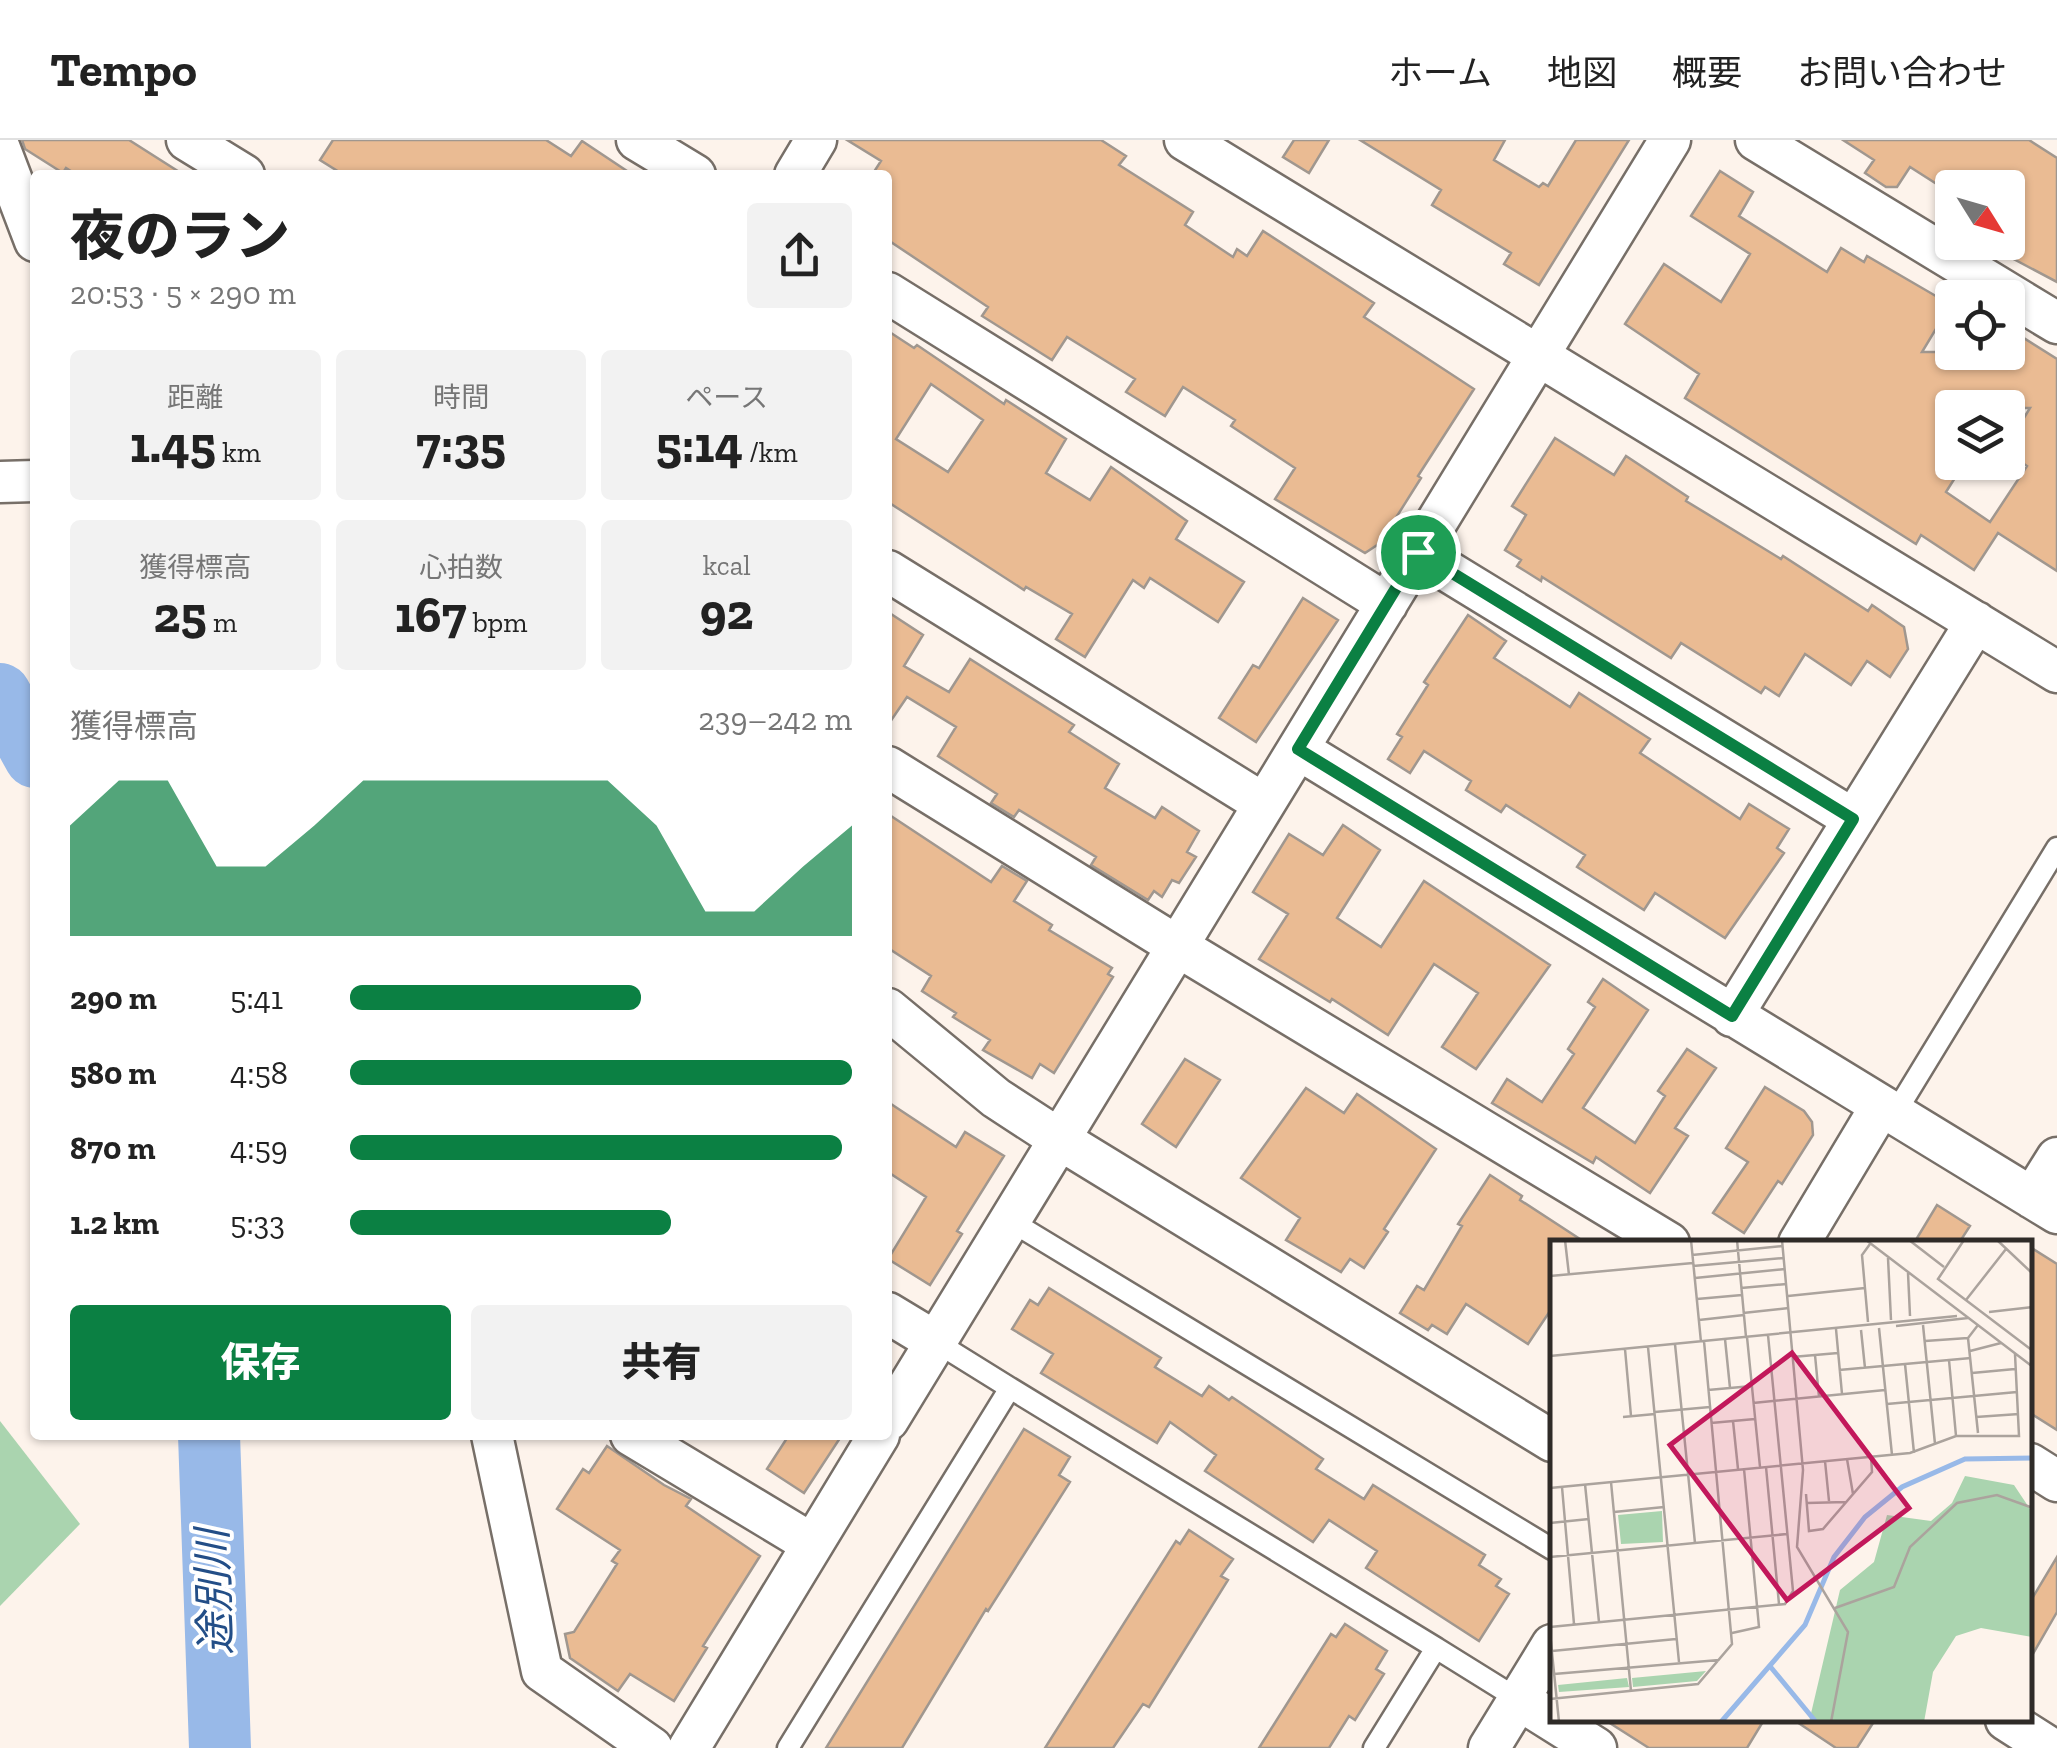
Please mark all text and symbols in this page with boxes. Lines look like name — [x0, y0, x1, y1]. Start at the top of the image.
text: Tempo — [50, 41, 197, 98]
text: ホーム — [1388, 52, 1492, 94]
text: 地図 — [1547, 52, 1617, 94]
text: 概要 — [1672, 52, 1742, 94]
text: お問い合わせ — [1797, 52, 2007, 94]
north arrow — [1935, 170, 2025, 260]
map controls — [1935, 170, 2025, 480]
text: 夜のラン — [70, 203, 290, 269]
button: share — [747, 203, 852, 308]
text: 20:53 · 5 × 290 m — [70, 274, 296, 312]
button: locate — [1935, 280, 2025, 370]
text: 距離 — [167, 381, 223, 414]
text: 時間 — [433, 381, 489, 414]
text: ペース — [685, 381, 768, 414]
button: layers — [1935, 390, 2025, 480]
text: 1.45 — [130, 415, 216, 475]
text: 7:35 — [416, 415, 506, 475]
text: 5:14 — [656, 415, 743, 475]
text: km — [216, 436, 261, 469]
text: /km — [743, 436, 798, 469]
pin — [1376, 510, 1461, 595]
icon: arrive — [1391, 525, 1446, 580]
text: kcal — [703, 549, 751, 582]
text: 獲得標高 — [139, 551, 251, 584]
text: 心拍数 — [419, 551, 503, 584]
text: 92 — [700, 582, 753, 642]
text: 25 — [154, 585, 207, 645]
text: 167 — [395, 585, 466, 645]
text: m — [207, 606, 237, 639]
text: bpm — [466, 606, 527, 639]
text: 239–242 m — [698, 700, 852, 738]
text: 獲得標高 — [70, 707, 198, 745]
text: 290 m — [70, 979, 157, 1017]
text: 5:41 — [230, 979, 283, 1017]
text: 580 m — [70, 1054, 156, 1092]
text: 4:58 — [230, 1054, 288, 1092]
text: 870 m — [70, 1129, 156, 1167]
text: 4:59 — [230, 1129, 288, 1167]
text: 1.2 km — [70, 1204, 159, 1242]
text: 5:33 — [230, 1204, 285, 1242]
inset map — [1550, 1240, 2032, 1723]
button: 保存 — [70, 1305, 451, 1420]
button: 共有 — [471, 1305, 852, 1420]
water label: 途別川 — [186, 1524, 242, 1656]

